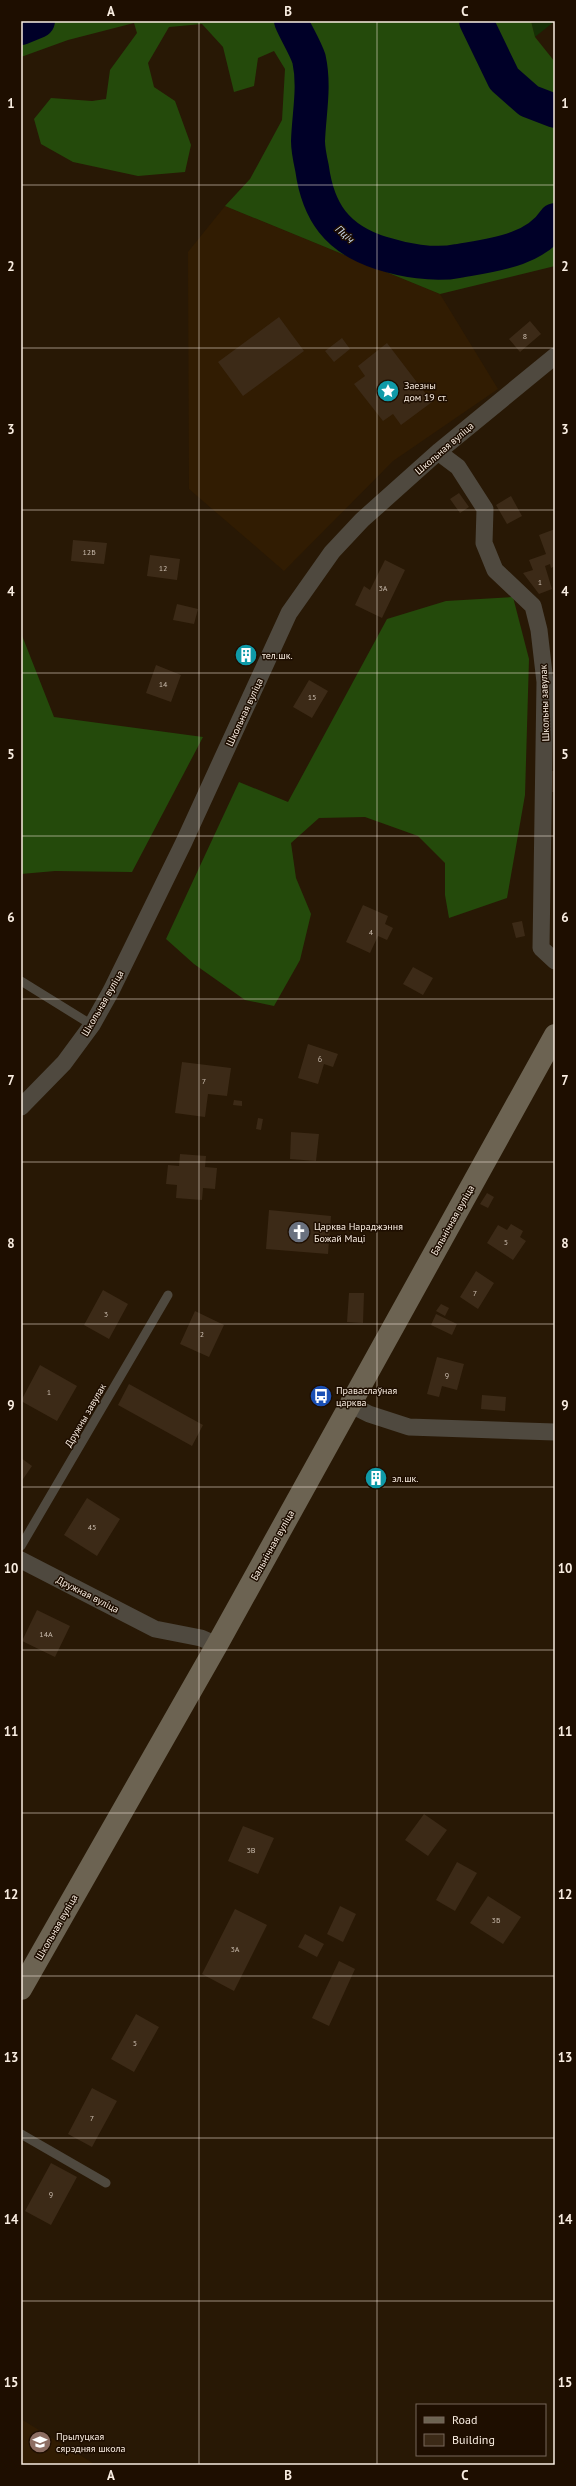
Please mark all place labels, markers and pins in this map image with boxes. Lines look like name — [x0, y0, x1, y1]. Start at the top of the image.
place icon: Заезны дом 19 ст. — [375, 378, 401, 404]
place label: Заезны дом 19 ст. — [404, 379, 447, 404]
building icon: тел.шк. — [233, 642, 259, 668]
place label: тел.шк. — [262, 649, 293, 662]
church icon: Царква Нараджэння Божай Маці — [286, 1219, 312, 1245]
place label: Царква Нараджэння Божай Маці — [314, 1220, 403, 1245]
bus stop icon: Праваслаўная царква — [308, 1383, 334, 1409]
place label: Праваслаўная царква — [336, 1384, 397, 1409]
building icon: эл.шк. — [363, 1465, 389, 1491]
place label: эл.шк. — [392, 1472, 419, 1485]
school or university icon: Прылуцкая сярэдняя школа — [27, 2429, 53, 2455]
place label: Прылуцкая сярэдняя школа — [56, 2430, 126, 2455]

